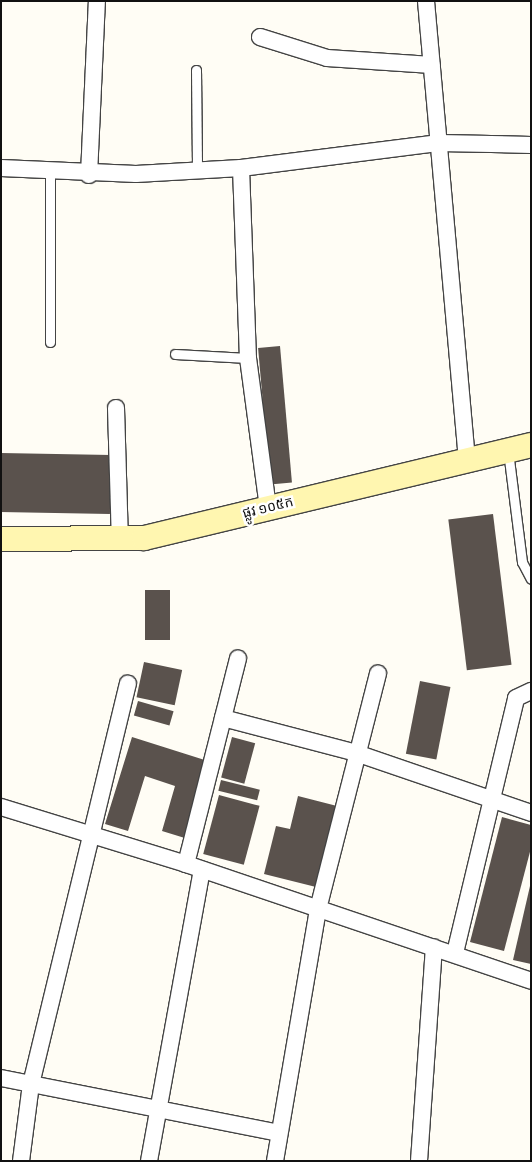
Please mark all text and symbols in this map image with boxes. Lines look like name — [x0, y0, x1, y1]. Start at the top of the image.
street label: ផ្លូវ ១០៥ក — [241, 494, 295, 522]

